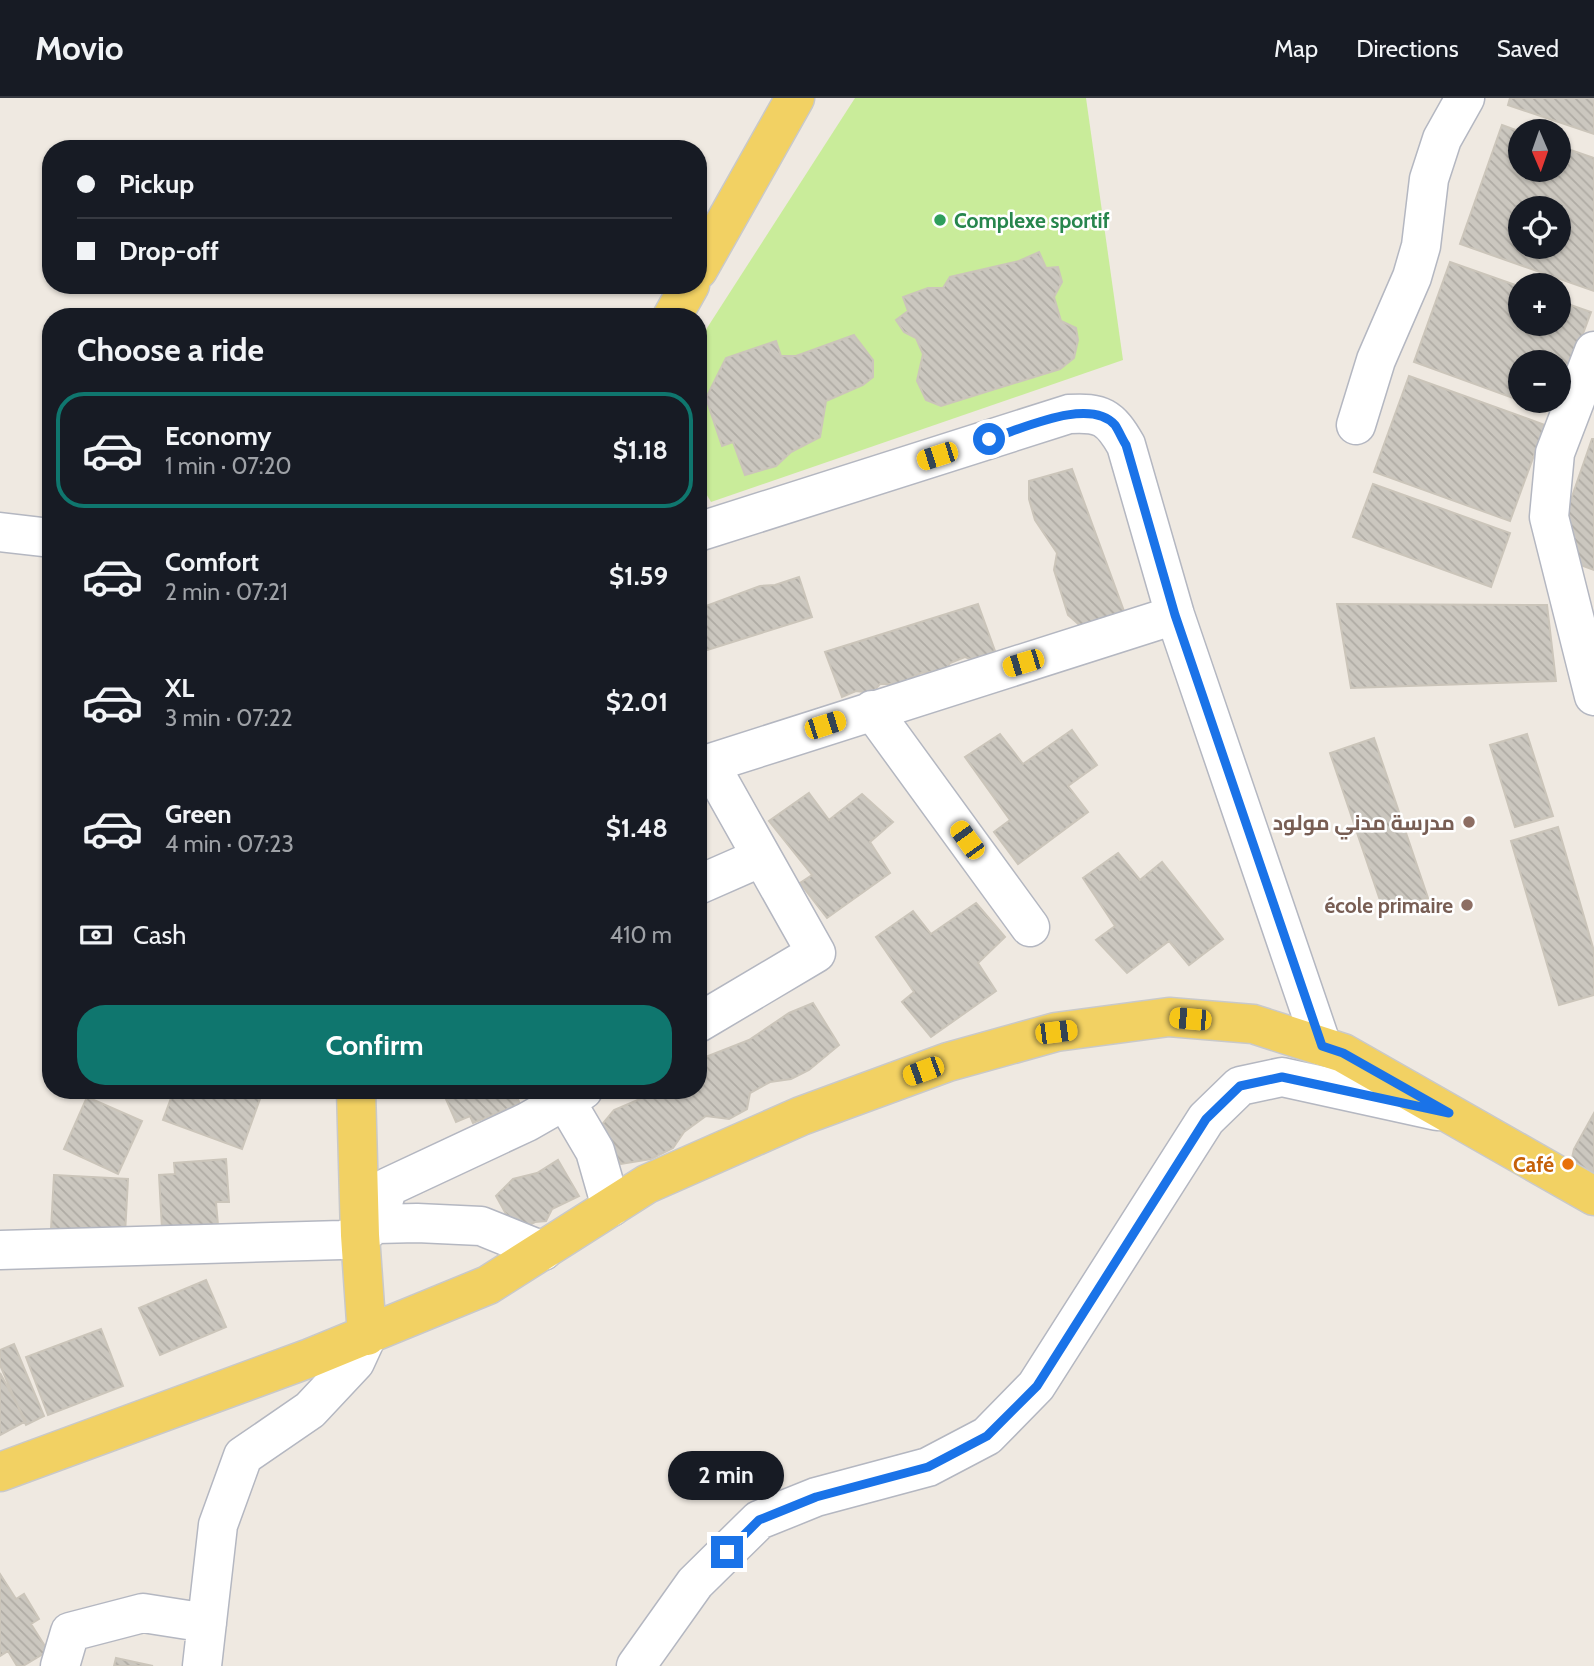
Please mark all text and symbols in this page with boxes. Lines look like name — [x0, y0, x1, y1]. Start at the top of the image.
text: Movio — [35, 28, 124, 68]
text: Map — [1274, 34, 1318, 63]
text: Directions — [1356, 34, 1459, 63]
text: Saved — [1497, 34, 1559, 63]
north arrow — [1508, 119, 1572, 182]
map controls — [1508, 119, 1571, 413]
text: Pickup — [119, 168, 194, 200]
button: locate — [1508, 196, 1571, 259]
place label: Complexe sportif — [954, 208, 1110, 233]
marker: Complexe sportif — [932, 212, 948, 228]
text: Drop-off — [119, 235, 219, 267]
button: + — [1508, 273, 1571, 336]
text: Choose a ride — [77, 330, 264, 369]
button: − — [1508, 350, 1571, 413]
icon: car — [81, 419, 144, 482]
text: Economy — [165, 420, 271, 452]
route start — [973, 423, 1005, 455]
text: $1.18 — [613, 434, 668, 466]
car — [914, 440, 961, 472]
text: 1 min · 07:20 — [165, 452, 292, 480]
icon: car — [81, 545, 144, 608]
text: Comfort — [165, 546, 259, 578]
text: $1.59 — [609, 560, 668, 592]
text: 2 min · 07:21 — [165, 578, 288, 606]
car — [1000, 647, 1047, 679]
icon: car — [81, 671, 144, 734]
text: XL — [165, 672, 194, 704]
text: $2.01 — [606, 686, 668, 718]
text: 3 min · 07:22 — [165, 704, 293, 732]
car — [802, 709, 849, 741]
icon: car — [81, 797, 144, 860]
text: Green — [165, 798, 232, 830]
place label: مدرسة مدني مولود — [1273, 810, 1455, 840]
text: $1.48 — [606, 812, 668, 844]
marker: مدرسة مدني مولود — [1461, 814, 1477, 830]
car — [947, 817, 988, 863]
text: 4 min · 07:23 — [165, 830, 294, 858]
place label: école primaire — [1325, 893, 1453, 918]
marker: école primaire — [1459, 897, 1475, 913]
icon: cash — [77, 916, 115, 954]
text: Cash — [133, 919, 186, 951]
text: 410 m — [610, 921, 672, 949]
button: Confirm — [77, 1005, 672, 1085]
car — [1169, 1007, 1212, 1031]
car — [1034, 1019, 1079, 1045]
car — [900, 1054, 947, 1088]
place label: Café — [1513, 1152, 1554, 1177]
marker: Café — [1560, 1156, 1576, 1172]
callout: 2 min — [669, 1450, 785, 1500]
text: 2 min — [698, 1461, 754, 1489]
route end — [711, 1536, 743, 1568]

